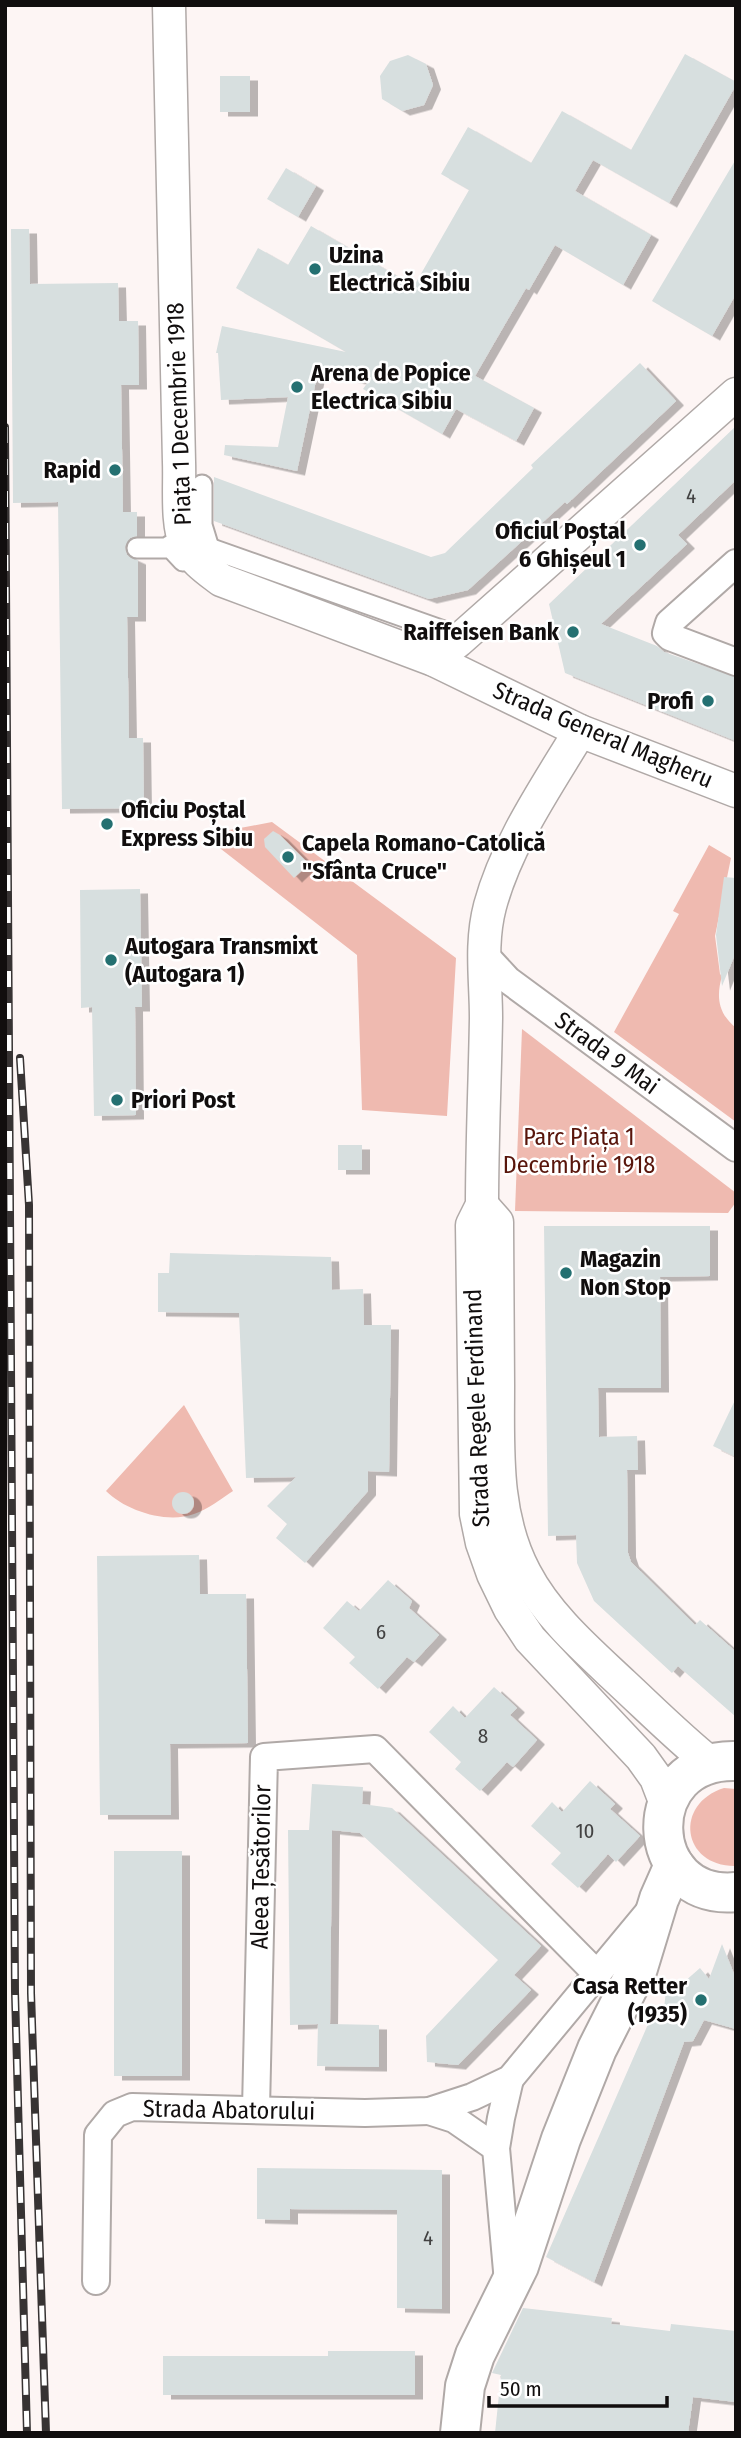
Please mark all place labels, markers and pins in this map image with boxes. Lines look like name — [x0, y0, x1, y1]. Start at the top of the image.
place label: Uzina Electrică Sibiu — [329, 241, 470, 297]
marker: Uzina Electrică Sibiu — [307, 261, 323, 277]
place label: Arena de Popice Electrica Sibiu — [310, 359, 471, 415]
marker: Arena de Popice Electrica Sibiu — [289, 379, 305, 395]
place label: Rapid — [43, 456, 101, 484]
marker: Rapid — [107, 462, 123, 478]
place label: Oficiul Poștal 6 Ghișeul 1 — [495, 517, 626, 575]
marker: Oficiul Poștal 6 Ghișeul 1 — [632, 537, 648, 553]
place label: Raiffeisen Bank — [403, 618, 560, 646]
marker: Raiffeisen Bank — [565, 624, 581, 640]
place label: Profi — [647, 687, 694, 715]
marker: Profi — [700, 693, 716, 709]
place label: Oficiu Poștal Express Sibiu — [121, 796, 253, 852]
marker: Oficiu Poștal Express Sibiu — [99, 816, 115, 832]
place label: Capela Romano-Catolică "Sfânta Cruce" — [302, 829, 545, 885]
marker: Capela Romano-Catolică "Sfânta Cruce" — [280, 849, 296, 865]
place label: Autogara Transmixt (Autogara 1) — [124, 932, 319, 988]
marker: Autogara Transmixt (Autogara 1) — [103, 952, 119, 968]
place label: Priori Post — [131, 1086, 236, 1114]
marker: Priori Post — [109, 1092, 125, 1108]
place label: Magazin Non Stop — [580, 1245, 671, 1301]
marker: Magazin Non Stop — [558, 1265, 574, 1281]
place label: Casa Retter (1935) — [573, 1972, 687, 2028]
marker: Casa Retter (1935) — [693, 1992, 709, 2008]

